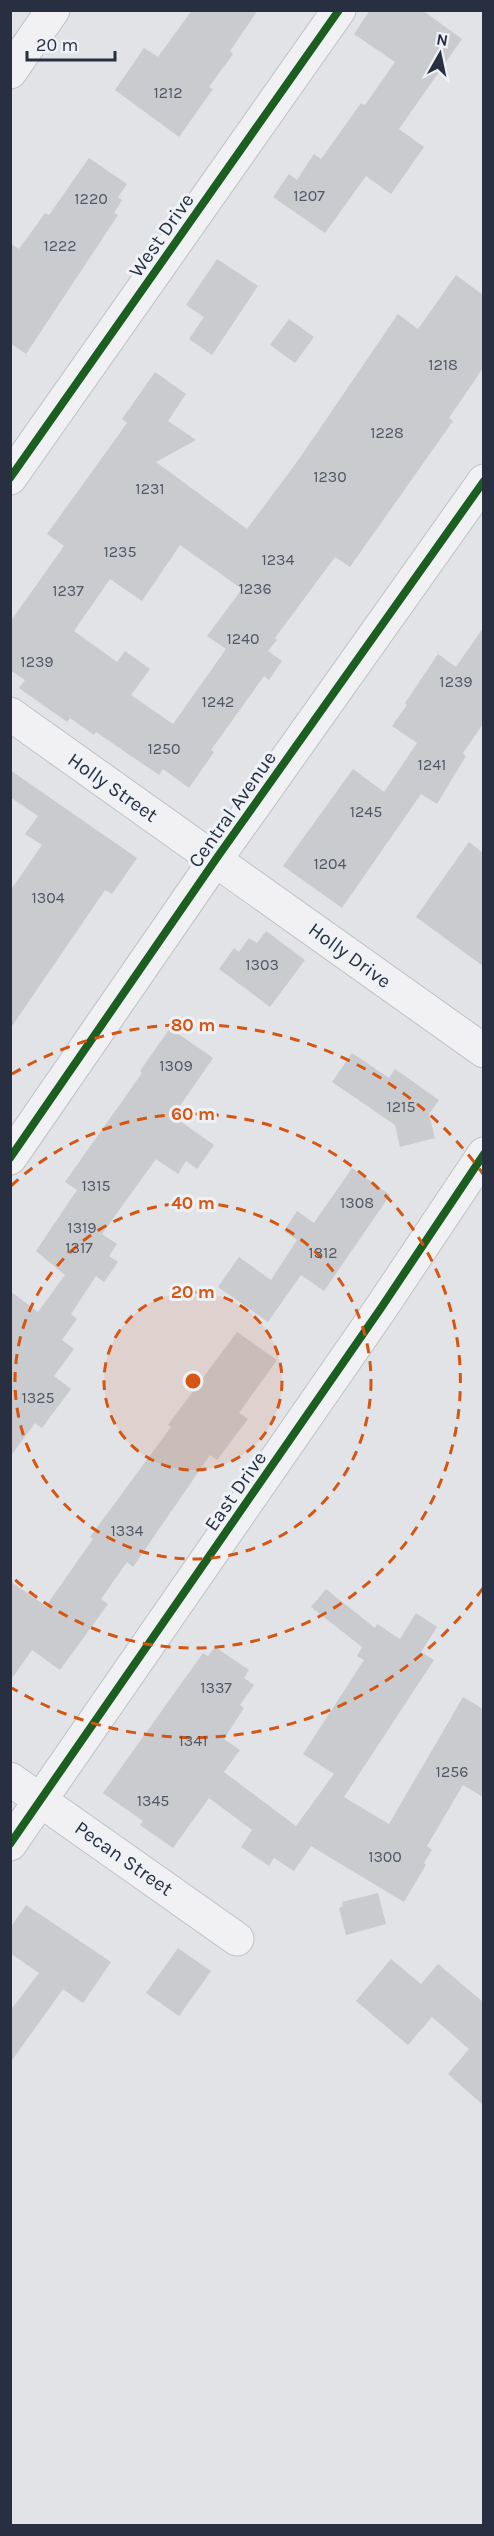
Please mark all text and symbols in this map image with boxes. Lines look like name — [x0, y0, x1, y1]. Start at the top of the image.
scale bar — [27, 24, 116, 62]
north arrow — [410, 24, 470, 84]
text: N — [435, 29, 449, 50]
text: 20 m — [36, 34, 78, 56]
house number: 1212 — [153, 83, 183, 102]
house number: 1207 — [293, 186, 325, 205]
house number: 1220 — [74, 189, 108, 208]
street label: West Drive — [124, 189, 199, 282]
house number: 1222 — [43, 236, 77, 255]
house number: 1218 — [428, 355, 458, 374]
house number: 1228 — [370, 423, 404, 442]
house number: 1230 — [313, 467, 347, 486]
house number: 1231 — [135, 479, 165, 498]
house number: 1235 — [103, 542, 137, 561]
house number: 1234 — [262, 550, 295, 569]
house number: 1236 — [238, 579, 272, 598]
house number: 1237 — [52, 581, 84, 600]
house number: 1240 — [227, 629, 260, 648]
house number: 1239 — [20, 652, 54, 671]
house number: 1239 — [439, 672, 473, 691]
house number: 1242 — [202, 692, 234, 711]
house number: 1250 — [147, 739, 181, 758]
street label: Central Avenue — [184, 747, 281, 872]
street label: Holly Street — [63, 748, 162, 827]
house number: 1241 — [418, 755, 446, 774]
house number: 1245 — [350, 802, 382, 821]
house number: 1204 — [314, 854, 347, 873]
house number: 1304 — [31, 888, 65, 907]
street label: Holly Drive — [304, 918, 395, 993]
house number: 1303 — [245, 955, 279, 974]
text: 80 m — [171, 1014, 215, 1036]
house number: 1309 — [159, 1056, 193, 1075]
house number: 1215 — [387, 1097, 415, 1116]
text: 60 m — [171, 1103, 215, 1125]
house number: 1315 — [81, 1176, 111, 1195]
text: 40 m — [171, 1192, 215, 1214]
house number: 1308 — [340, 1193, 374, 1212]
house number: 1319 — [67, 1218, 97, 1237]
house number: 1317 — [65, 1238, 93, 1257]
house number: 1312 — [308, 1243, 338, 1262]
text: 20 m — [171, 1281, 215, 1303]
centre of rings — [183, 1371, 203, 1391]
house number: 1325 — [21, 1388, 55, 1407]
street label: East Drive — [200, 1447, 271, 1535]
house number: 1334 — [110, 1521, 144, 1540]
house number: 1337 — [200, 1678, 232, 1697]
house number: 1341 — [179, 1731, 207, 1750]
house number: 1256 — [436, 1762, 468, 1781]
house number: 1345 — [137, 1791, 169, 1810]
street label: Pecan Street — [70, 1816, 178, 1901]
house number: 1300 — [368, 1847, 402, 1866]

